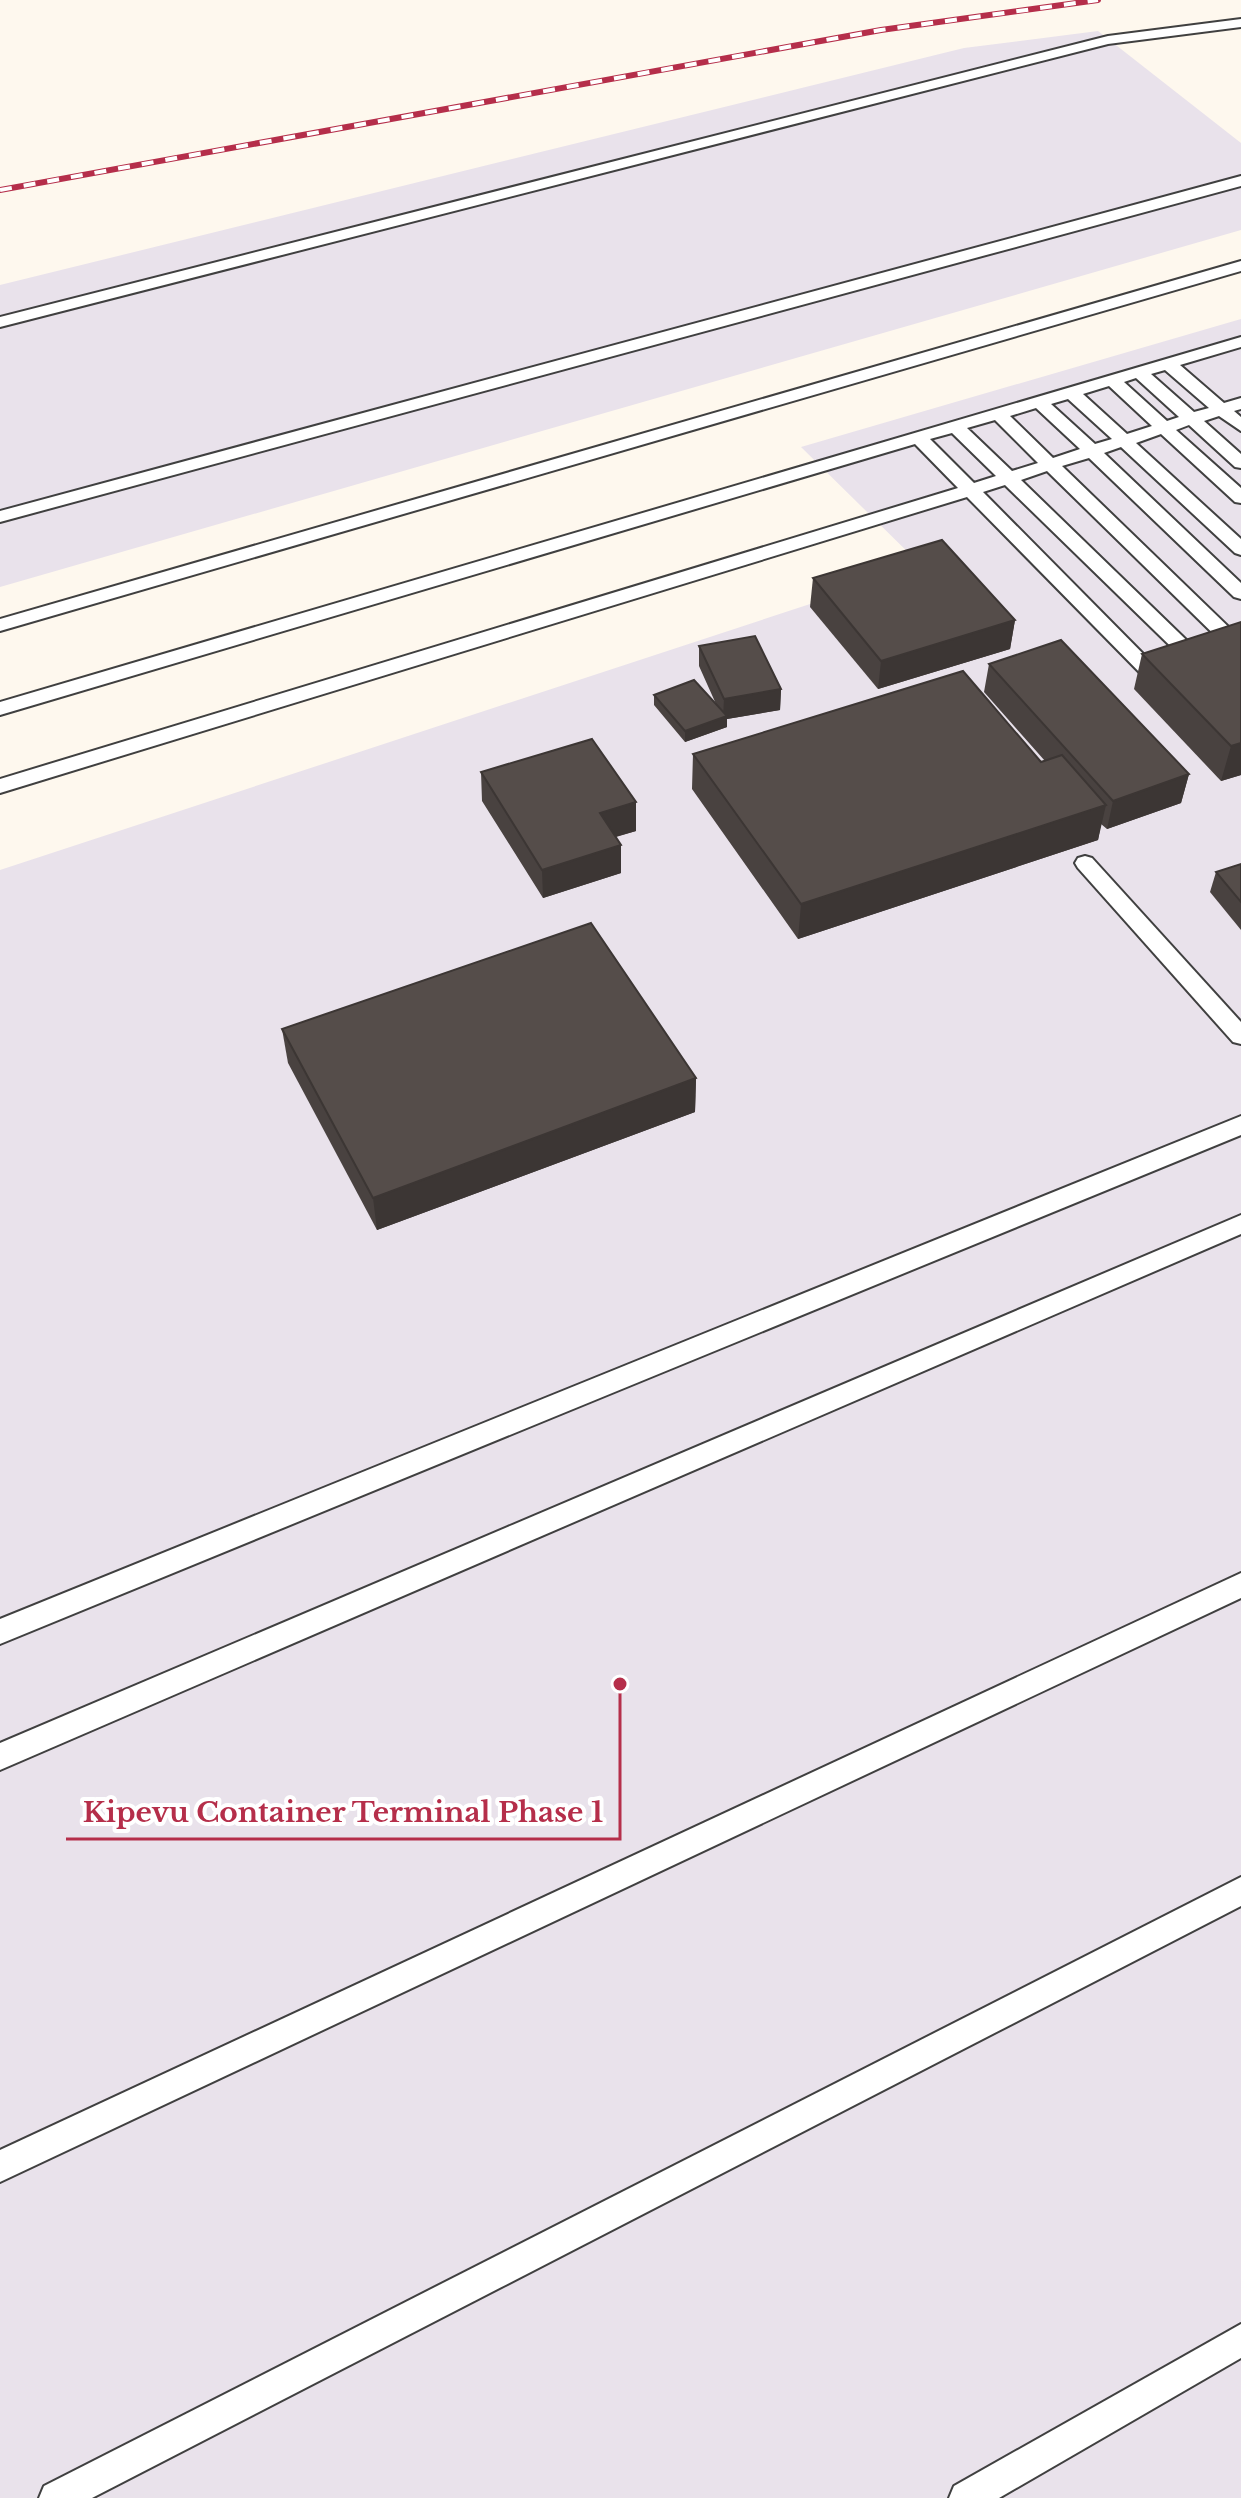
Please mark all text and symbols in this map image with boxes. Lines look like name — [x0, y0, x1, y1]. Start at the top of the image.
callout: Kipevu Container Terminal Phase 1 — [66, 1787, 620, 1839]
text: Kipevu Container Terminal Phase 1 — [83, 1795, 603, 1830]

